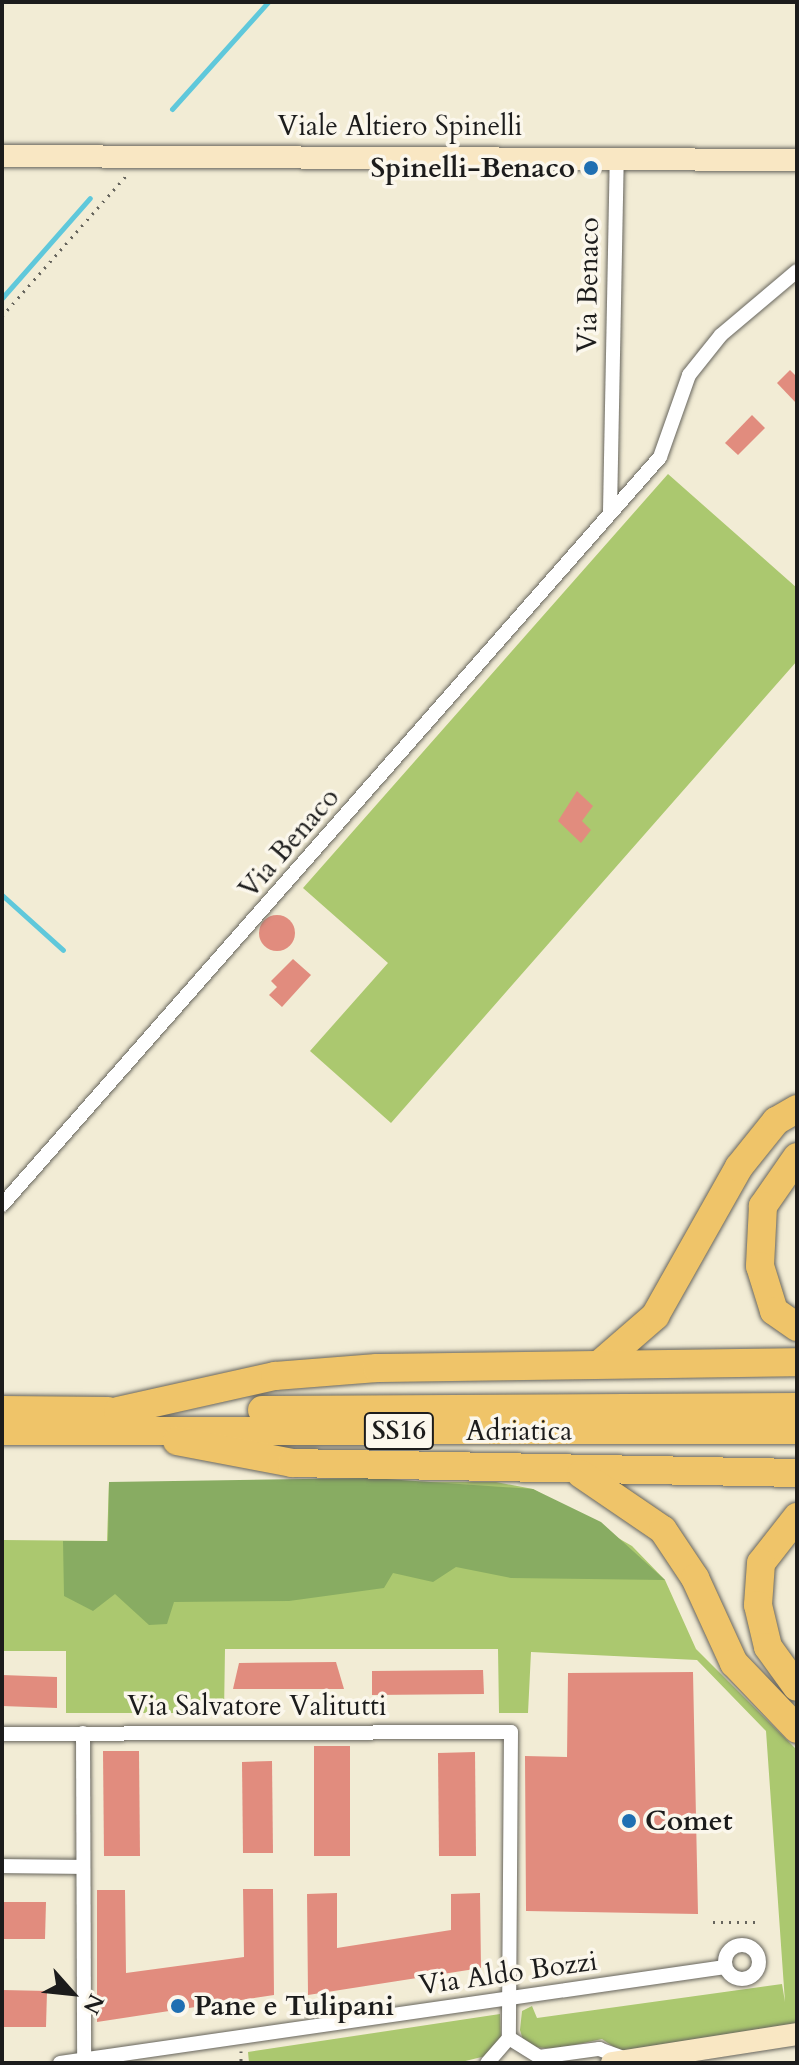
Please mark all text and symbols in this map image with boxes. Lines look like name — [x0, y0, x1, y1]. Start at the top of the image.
street label: Viale Altiero Spinelli — [278, 109, 522, 143]
place label: Spinelli-Benaco — [370, 151, 575, 185]
marker: Spinelli-Benaco — [582, 159, 600, 177]
street label: Via Benaco — [570, 217, 606, 353]
street label: Via Benaco — [232, 781, 346, 905]
road number: SS16 — [363, 1409, 435, 1453]
street label: Adriatica — [466, 1414, 572, 1448]
street label: Via Salvatore Valitutti — [127, 1689, 387, 1723]
place label: Comet — [645, 1804, 733, 1838]
marker: Comet — [620, 1812, 638, 1830]
street label: Via Aldo Bozzi — [417, 1944, 599, 2002]
north arrow — [32, 1953, 112, 2033]
text: N — [76, 1989, 111, 2019]
place label: Pane e Tulipani — [194, 1989, 394, 2023]
marker: Pane e Tulipani — [169, 1997, 187, 2015]

